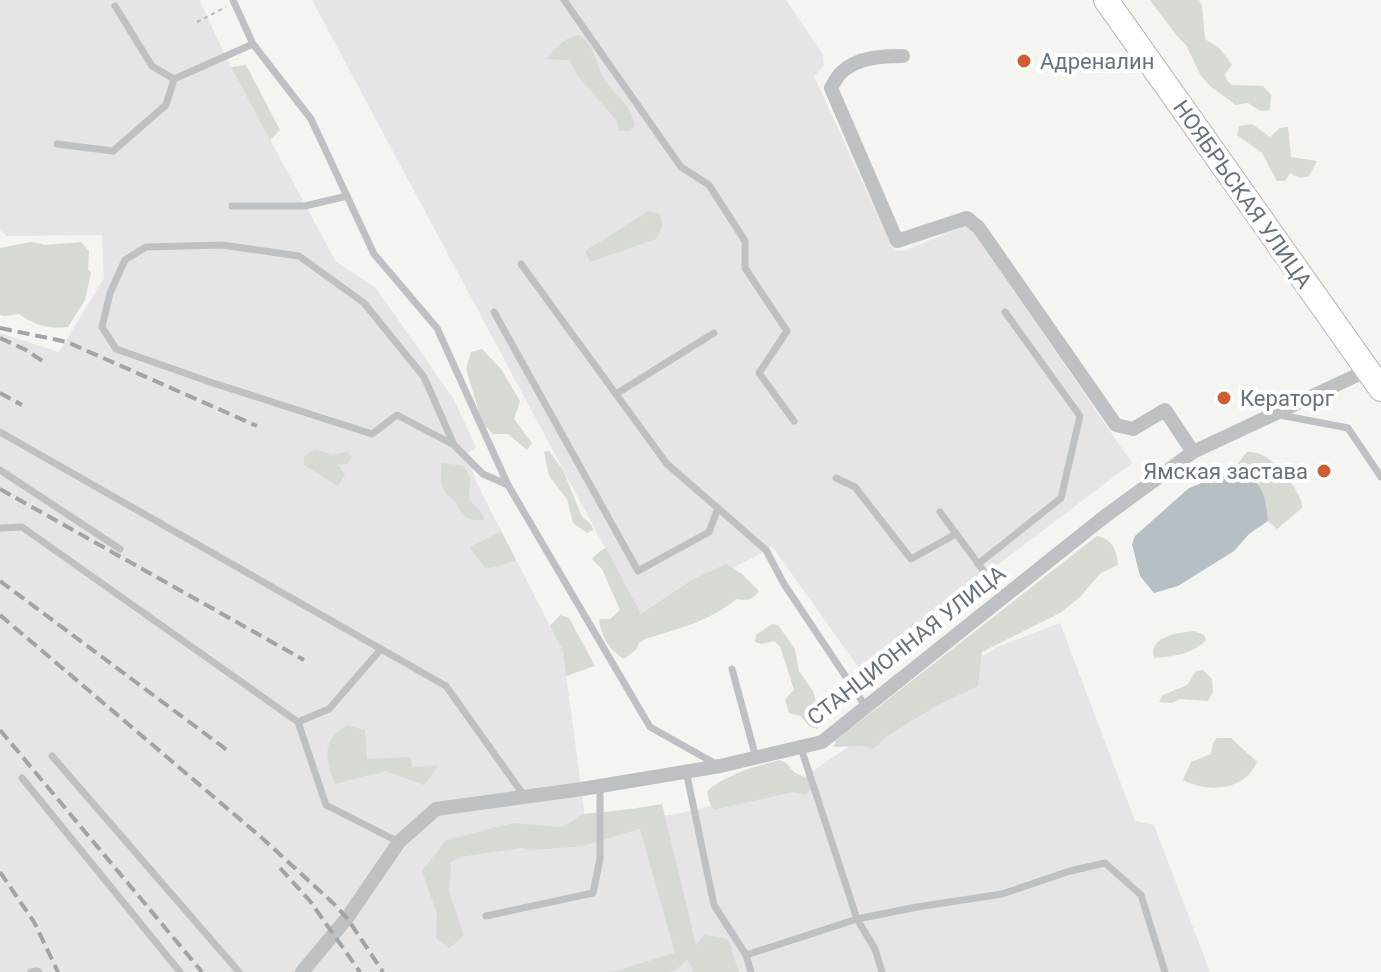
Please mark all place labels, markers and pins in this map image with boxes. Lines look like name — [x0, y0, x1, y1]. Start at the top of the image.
place label: Адреналин — [1040, 49, 1154, 74]
marker: Адреналин — [1015, 52, 1033, 70]
place label: Кераторг — [1240, 386, 1335, 411]
marker: Кераторг — [1215, 389, 1233, 407]
place label: Ямская застава — [1143, 459, 1308, 484]
marker: Ямская застава — [1315, 462, 1333, 480]

